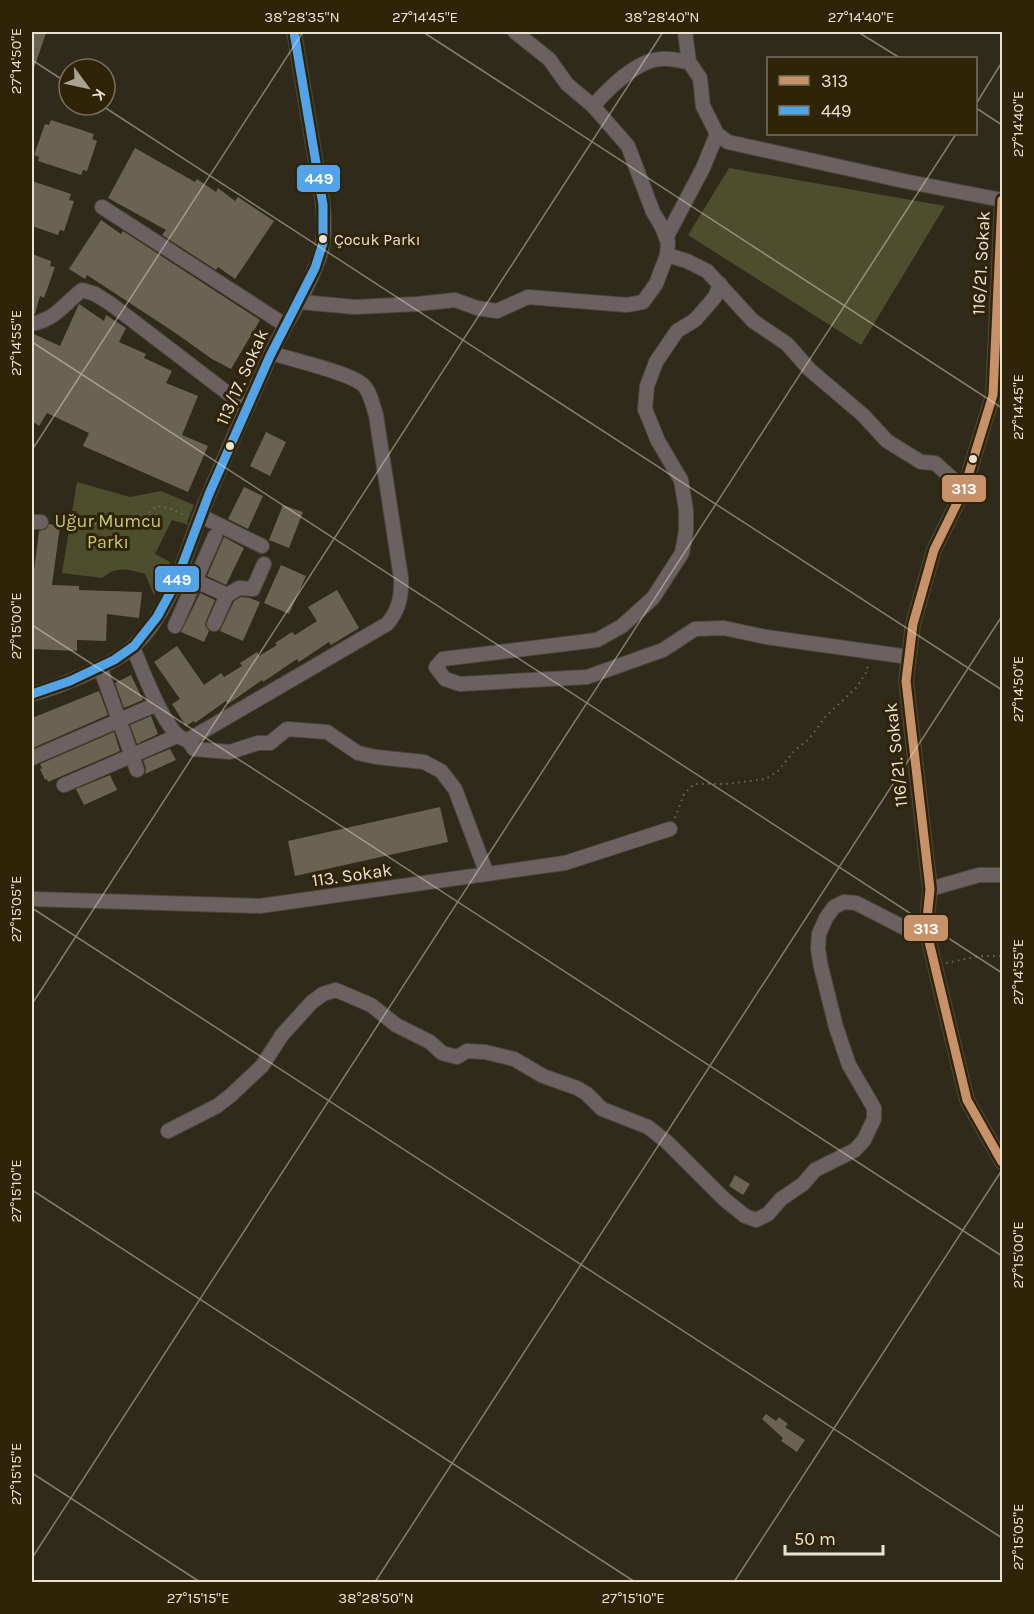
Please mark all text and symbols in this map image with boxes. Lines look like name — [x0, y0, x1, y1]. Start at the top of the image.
text: 38°28'35"N — [264, 8, 340, 26]
text: 27°14'45"E — [392, 8, 458, 26]
text: 38°28'40"N — [624, 8, 700, 26]
text: 27°14'40"E — [828, 8, 894, 26]
text: 27°14'50"E — [7, 28, 25, 94]
north arrow — [57, 57, 117, 117]
legend — [767, 57, 977, 135]
text: 313 — [821, 70, 848, 92]
text: K — [88, 85, 110, 105]
text: 27°14'40"E — [1009, 91, 1027, 157]
text: 449 — [821, 100, 852, 122]
line badge: 449 — [296, 164, 341, 193]
text: 449 — [305, 169, 334, 188]
street label: 116/21. Sokak — [967, 210, 995, 316]
place label: Çocuk Parkı — [334, 230, 421, 249]
marker: Çocuk Parkı — [317, 233, 329, 245]
text: 27°14'55"E — [7, 310, 25, 376]
street label: 113/17. Sokak — [211, 325, 273, 429]
text: 27°14'45"E — [1009, 374, 1027, 440]
unlabelled marker — [224, 440, 236, 452]
unlabelled marker — [967, 453, 979, 465]
line badge: 313 — [941, 474, 987, 503]
text: 313 — [951, 479, 977, 498]
park label: Uğur Mumcu Parkı — [55, 510, 161, 553]
line badge: 449 — [154, 565, 200, 593]
text: 449 — [163, 570, 192, 589]
text: 27°15'00"E — [7, 592, 25, 660]
text: 27°14'50"E — [1009, 656, 1027, 722]
street label: 116/21. Sokak — [880, 702, 912, 808]
street label: 113. Sokak — [310, 858, 394, 892]
text: 27°15'05"E — [7, 876, 25, 942]
line badge: 313 — [903, 914, 949, 942]
text: 313 — [913, 919, 939, 938]
text: 27°14'55"E — [1009, 939, 1027, 1005]
text: 27°15'10"E — [7, 1159, 25, 1223]
text: 27°15'00"E — [1009, 1221, 1027, 1289]
text: 27°15'15"E — [7, 1443, 25, 1505]
text: 27°15'05"E — [1009, 1504, 1027, 1570]
scale bar — [785, 1518, 882, 1556]
text: 50 m — [794, 1528, 836, 1550]
text: 27°15'15"E — [167, 1589, 229, 1607]
text: 38°28'50"N — [338, 1589, 414, 1607]
text: 27°15'10"E — [601, 1589, 665, 1607]

